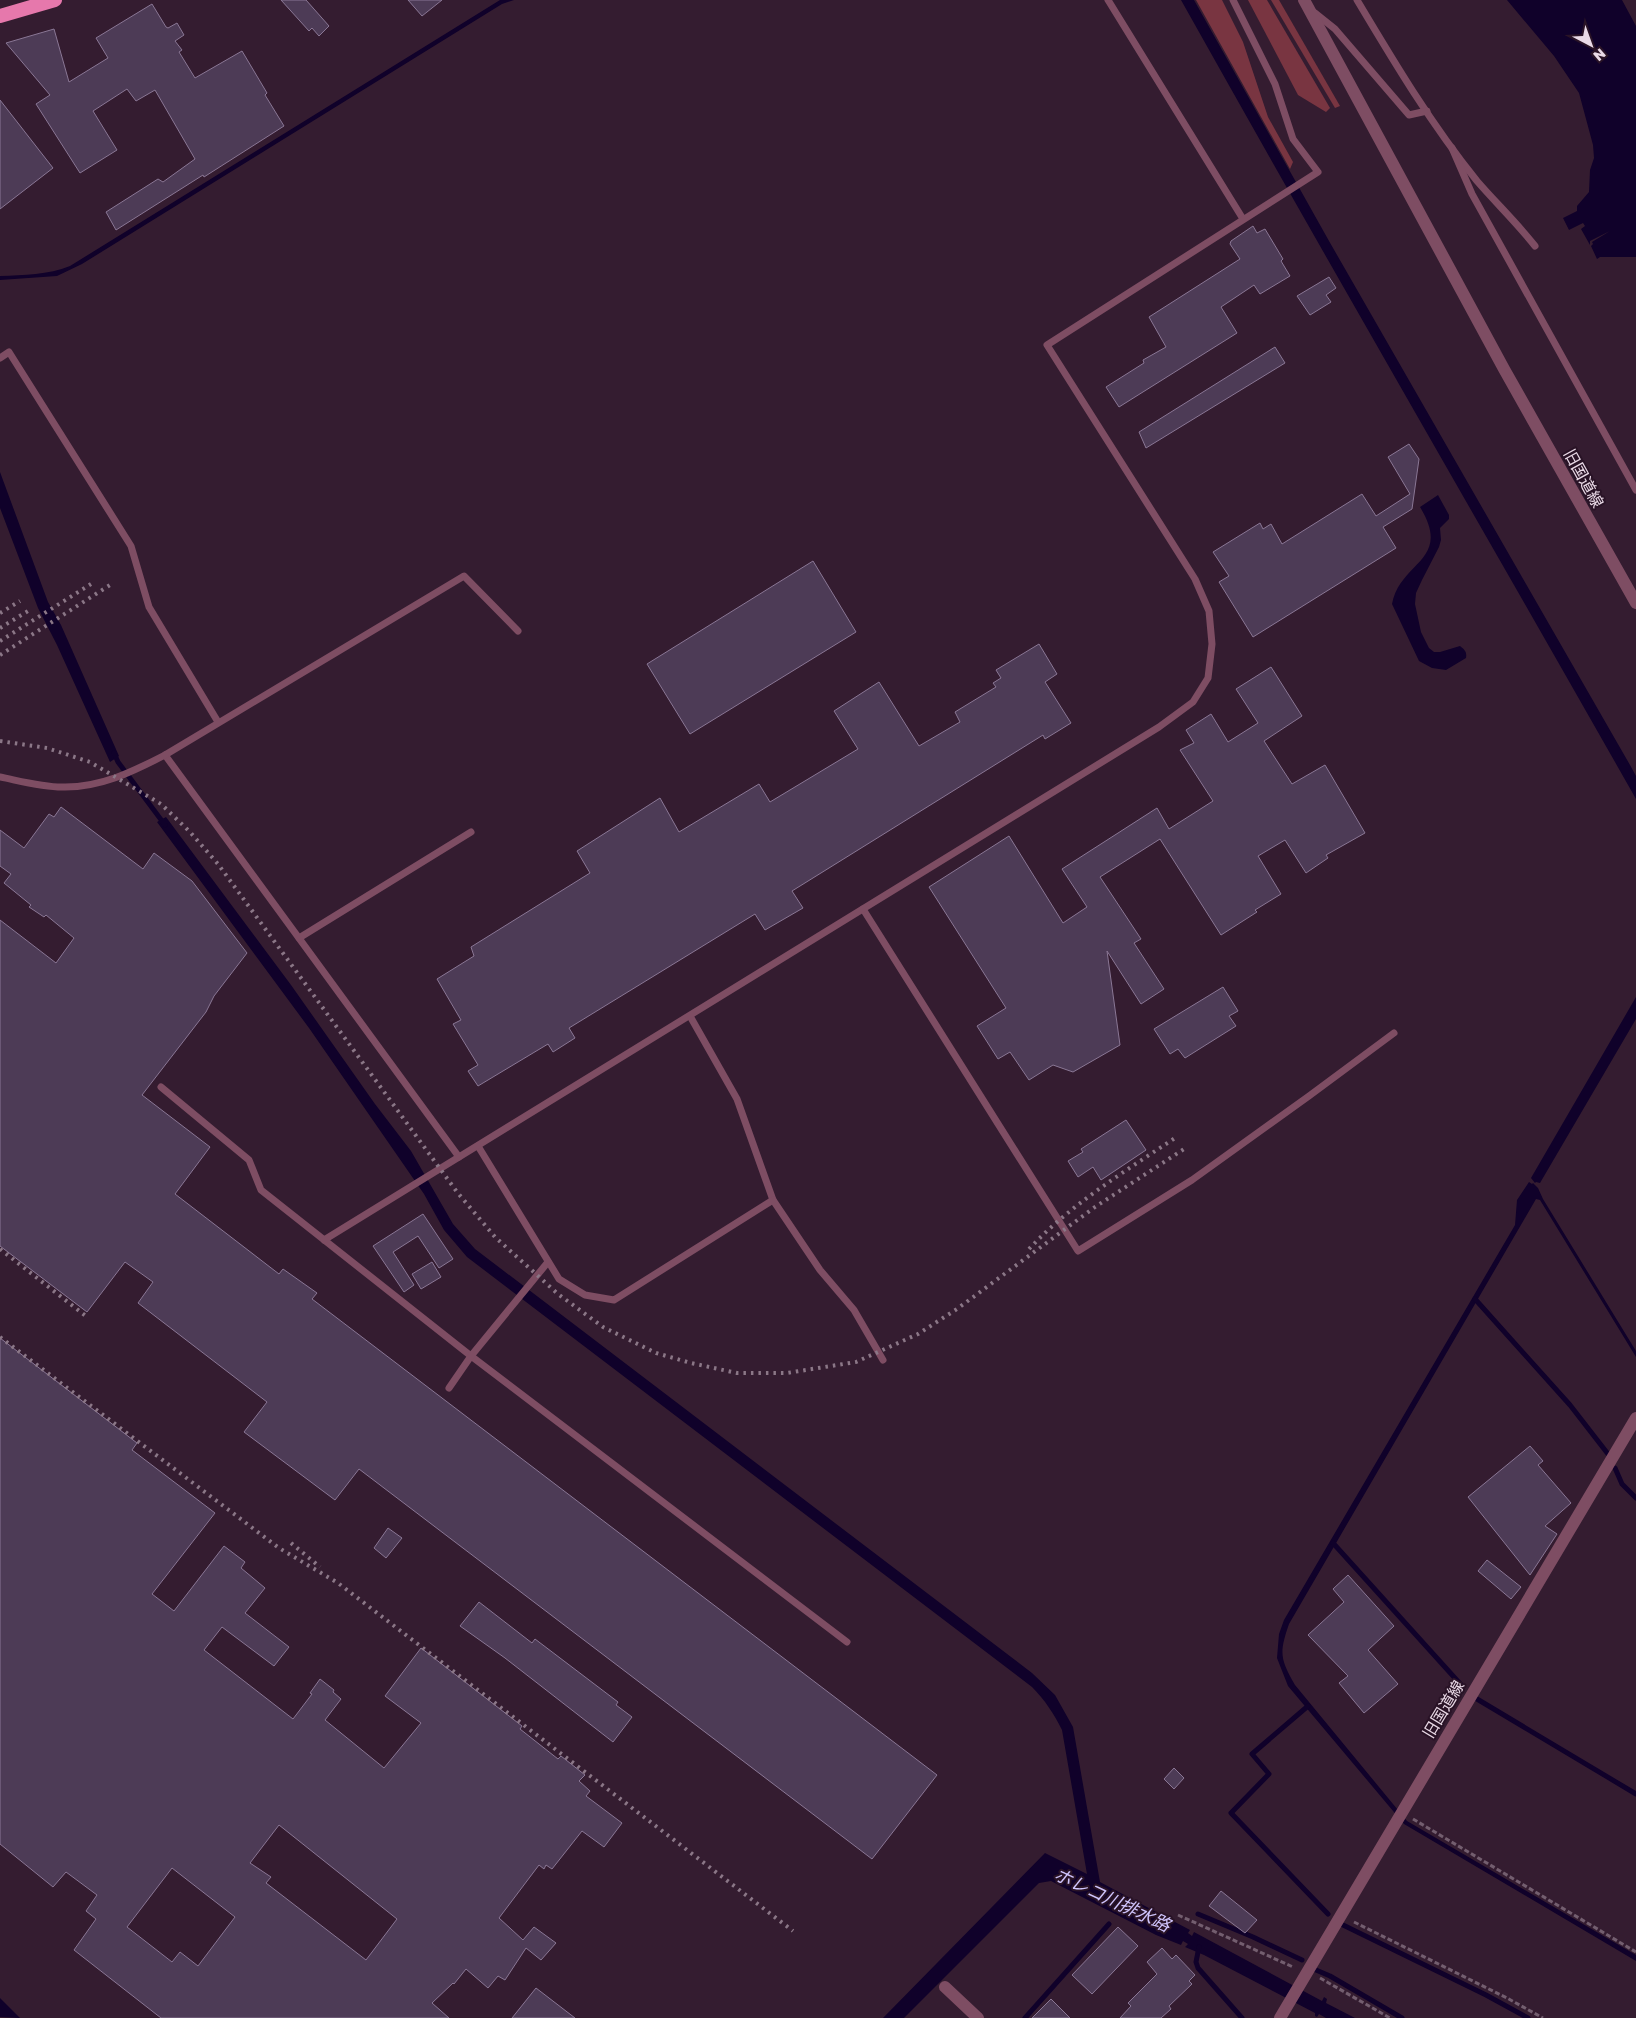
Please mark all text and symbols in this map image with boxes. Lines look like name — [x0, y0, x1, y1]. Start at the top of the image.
north arrow — [1566, 20, 1616, 70]
text: N — [1590, 45, 1609, 65]
street label: 旧国道線 — [1560, 445, 1608, 511]
street label: 旧国道線 — [1418, 1676, 1468, 1742]
water label: ホレコ川排水路 — [1051, 1862, 1176, 1937]

